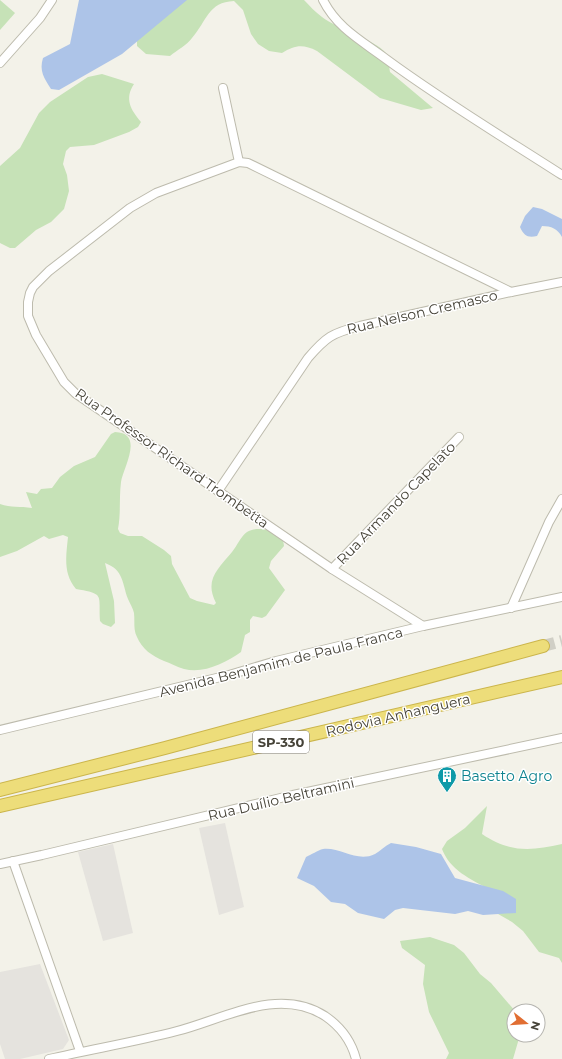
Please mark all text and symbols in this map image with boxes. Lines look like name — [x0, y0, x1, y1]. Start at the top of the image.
street label: Rua Nelson Cremasco — [345, 286, 499, 338]
street label: Rua Professor Richard Trombetta — [72, 384, 272, 532]
street label: Rua Armando Capelato — [333, 438, 460, 568]
street label: Avenida Benjamim de Paula Franca — [157, 623, 405, 701]
street label: Rodovia Anhanguera — [324, 690, 472, 740]
road number: SP-330 — [253, 731, 309, 753]
building icon: Basetto Agro — [436, 765, 458, 793]
place label: Basetto Agro — [461, 767, 552, 785]
street label: Rua Duílio Beltramini — [206, 773, 356, 825]
north arrow — [506, 1003, 546, 1043]
text: N — [528, 1020, 544, 1032]

